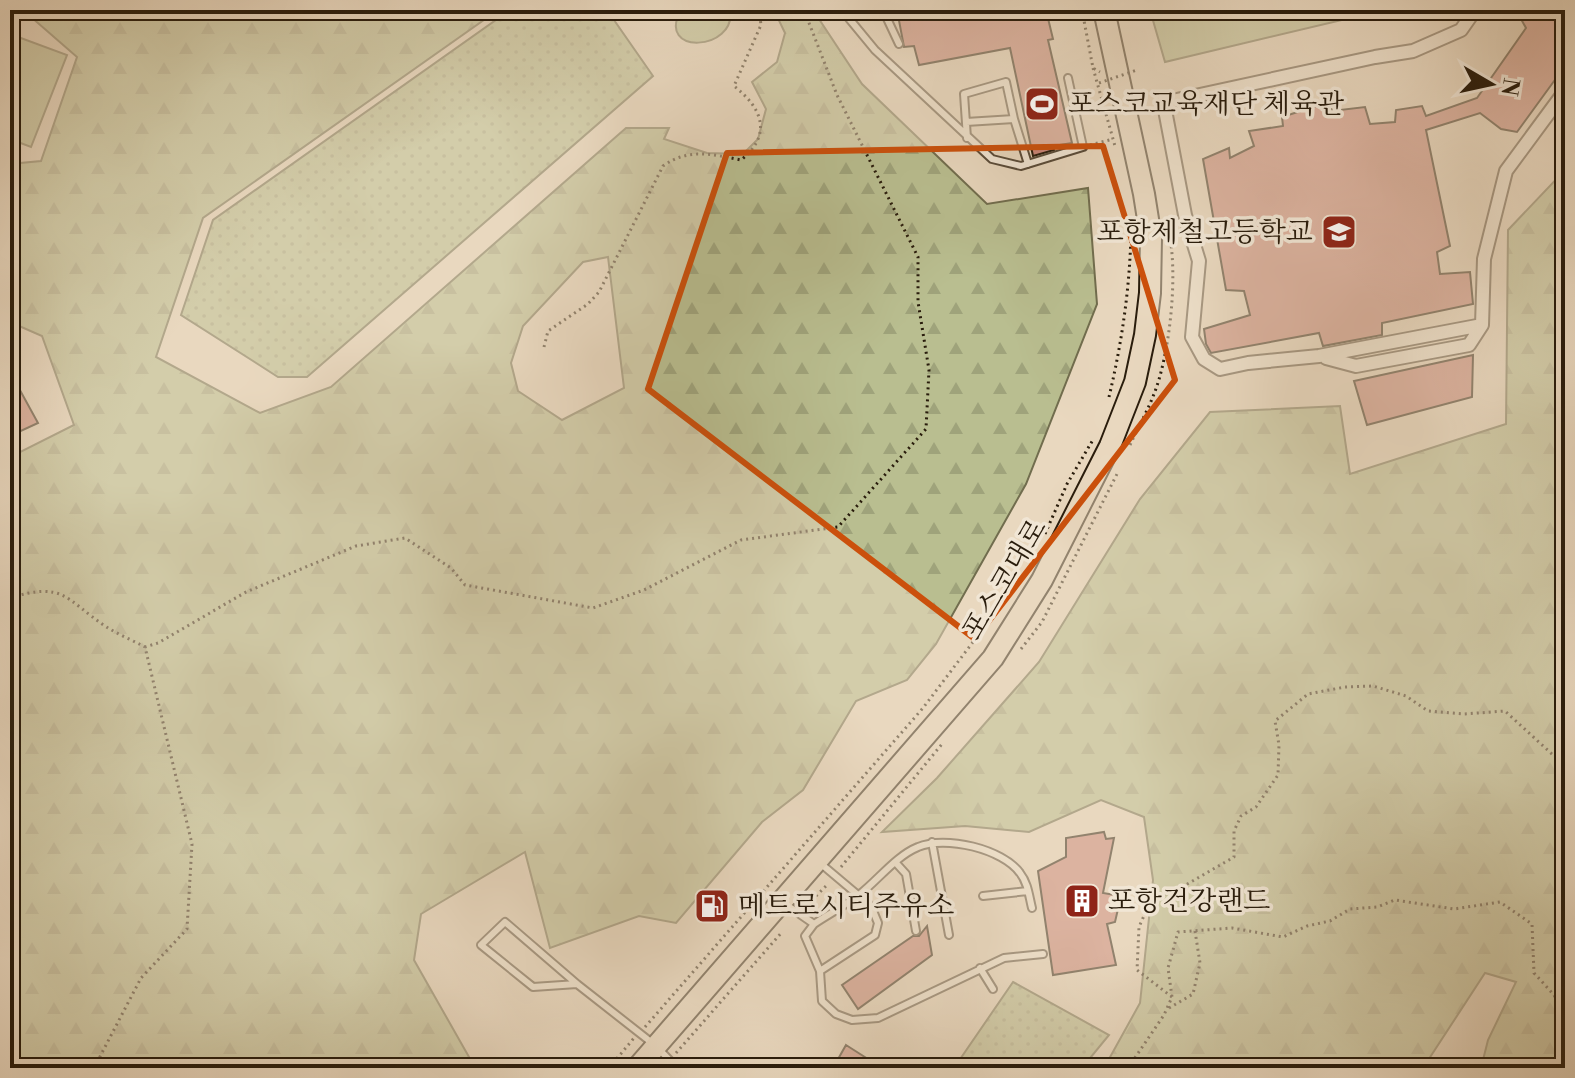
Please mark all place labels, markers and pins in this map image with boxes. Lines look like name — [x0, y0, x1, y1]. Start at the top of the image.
sports icon: 포스코교육재단 체육관 — [1023, 85, 1061, 123]
place label: 포스코교육재단 체육관 — [1068, 87, 1344, 122]
school or university icon: 포항제철고등학교 — [1320, 213, 1358, 251]
place label: 포항제철고등학교 — [1097, 215, 1313, 250]
building icon: 포항건강랜드 — [1063, 882, 1101, 920]
place label: 포항건강랜드 — [1108, 884, 1270, 919]
fuel station icon: 메트로시티주유소 — [693, 887, 731, 925]
place label: 메트로시티주유소 — [738, 889, 954, 924]

